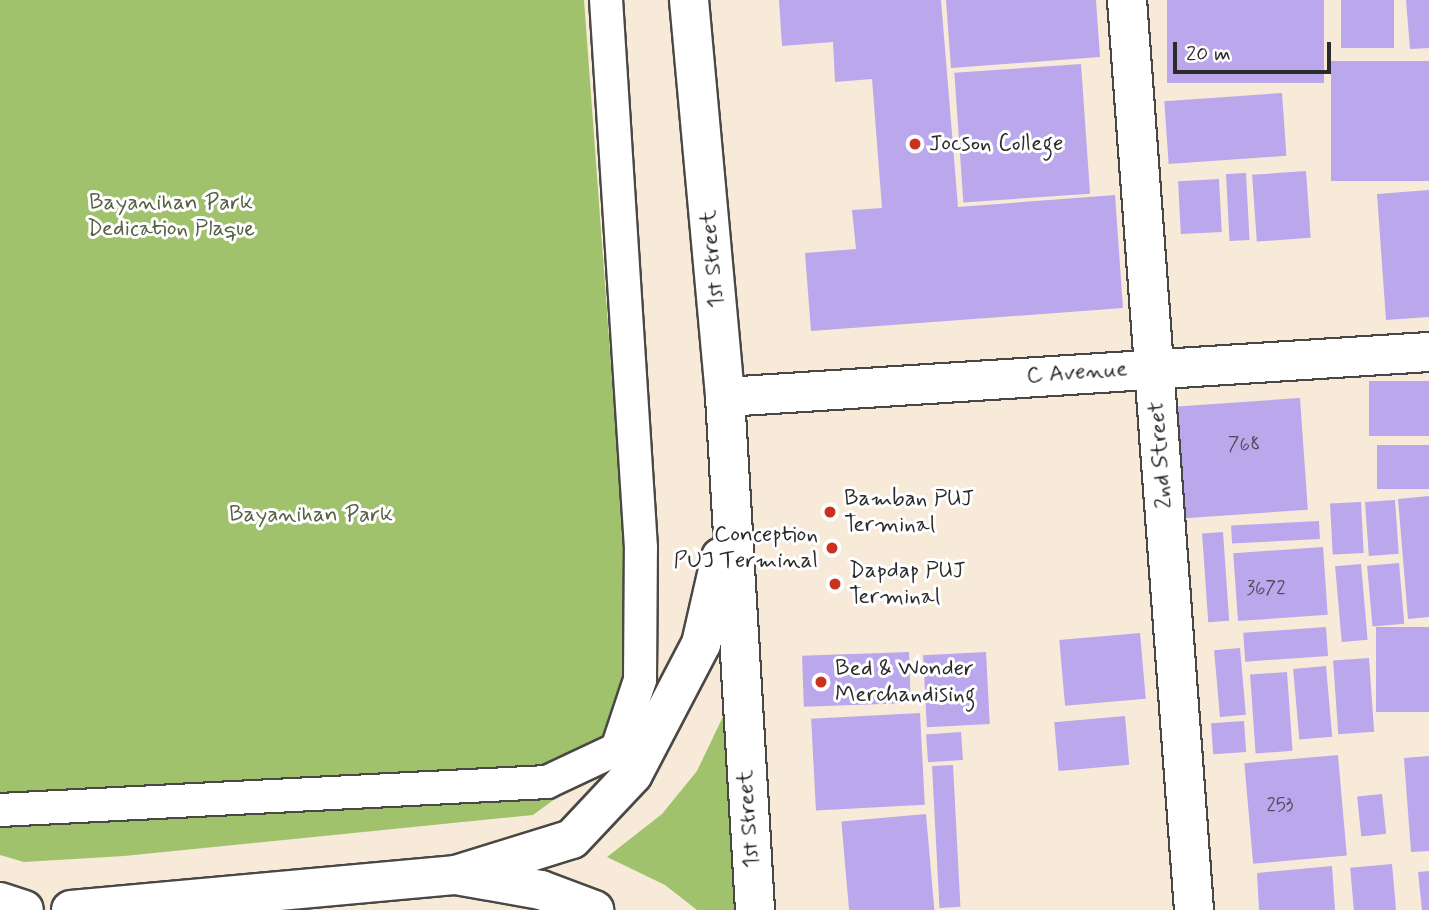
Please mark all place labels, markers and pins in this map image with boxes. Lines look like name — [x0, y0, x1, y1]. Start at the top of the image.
place label: Jocson College — [929, 130, 1066, 158]
marker: Jocson College — [907, 136, 923, 152]
place label: Bamban PUJ Terminal — [844, 485, 974, 539]
marker: Bamban PUJ Terminal — [822, 504, 838, 520]
place label: Conception PUJ Terminal — [680, 521, 818, 575]
marker: Conception PUJ Terminal — [824, 540, 840, 556]
place label: Dapdap PUJ Terminal — [849, 557, 966, 611]
marker: Dapdap PUJ Terminal — [827, 576, 843, 592]
place label: Bed & Wonder Merchandising — [835, 655, 976, 709]
marker: Bed & Wonder Merchandising — [813, 674, 829, 690]

